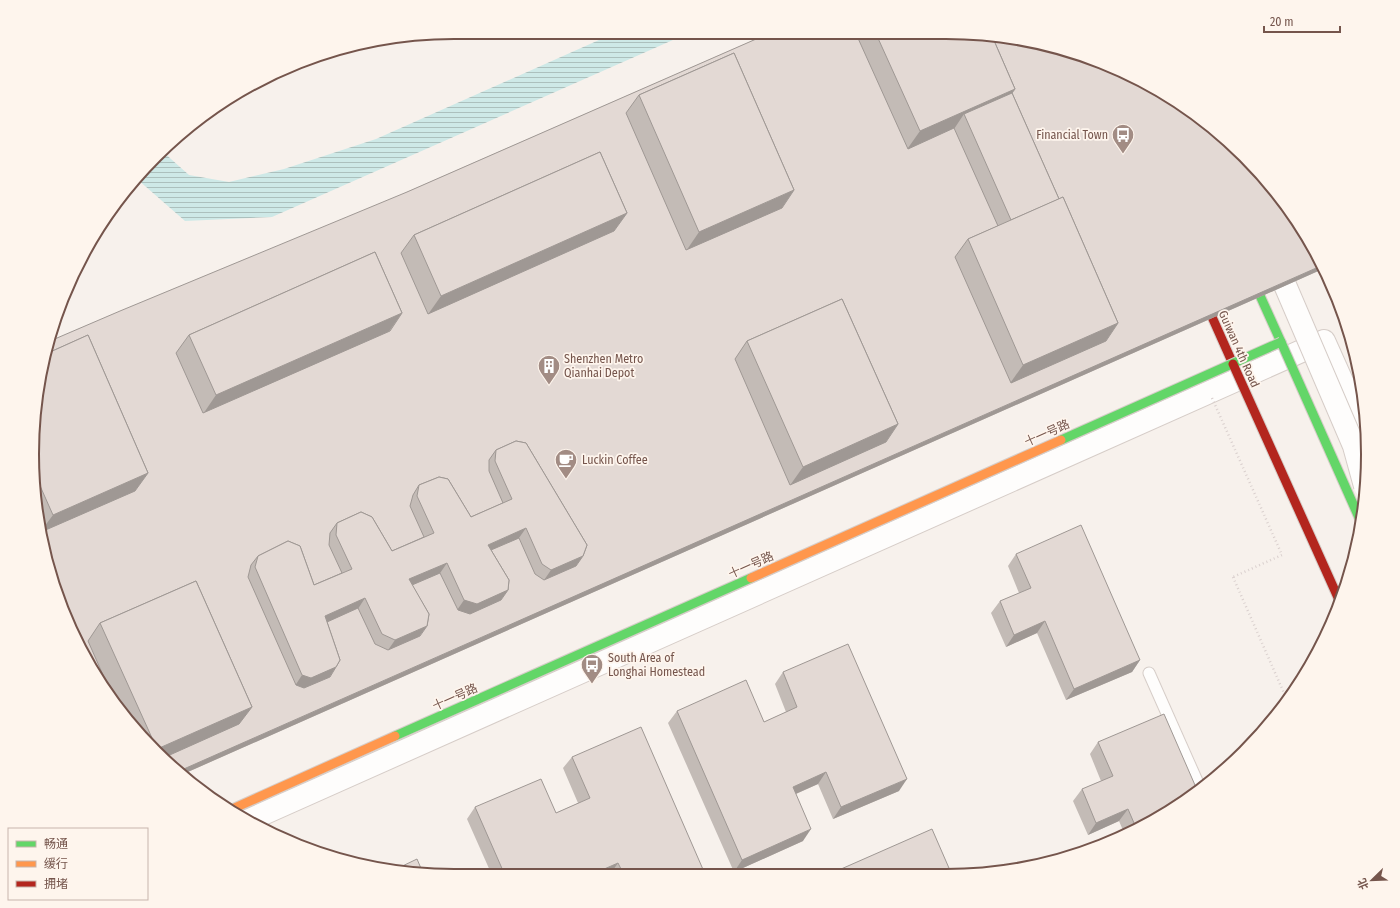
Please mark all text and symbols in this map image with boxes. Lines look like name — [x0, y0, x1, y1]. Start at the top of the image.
scale bar — [1264, 8, 1340, 34]
text: 20 m — [1270, 15, 1294, 29]
bus stop icon: Financial Town — [1110, 122, 1136, 155]
place label: Financial Town — [1036, 128, 1108, 142]
street label: Guiwan 4th Road — [1216, 308, 1262, 390]
place label: Shenzhen Metro Qianhai Depot — [564, 352, 643, 380]
building icon: Shenzhen Metro Qianhai Depot — [536, 353, 562, 386]
street label: 十一号路 — [1022, 417, 1072, 449]
cafe icon: Luckin Coffee — [553, 447, 579, 480]
place label: Luckin Coffee — [582, 453, 648, 467]
street label: 十一号路 — [726, 549, 776, 581]
place label: South Area of Longhai Homestead — [608, 651, 705, 679]
bus stop icon: South Area of Longhai Homestead — [579, 652, 605, 685]
street label: 十一号路 — [430, 681, 480, 713]
legend — [8, 828, 148, 900]
text: 畅通 — [44, 837, 68, 851]
text: 缓行 — [44, 857, 68, 871]
north arrow — [1352, 860, 1392, 900]
text: 北 — [1355, 876, 1371, 891]
text: 拥堵 — [44, 877, 68, 891]

